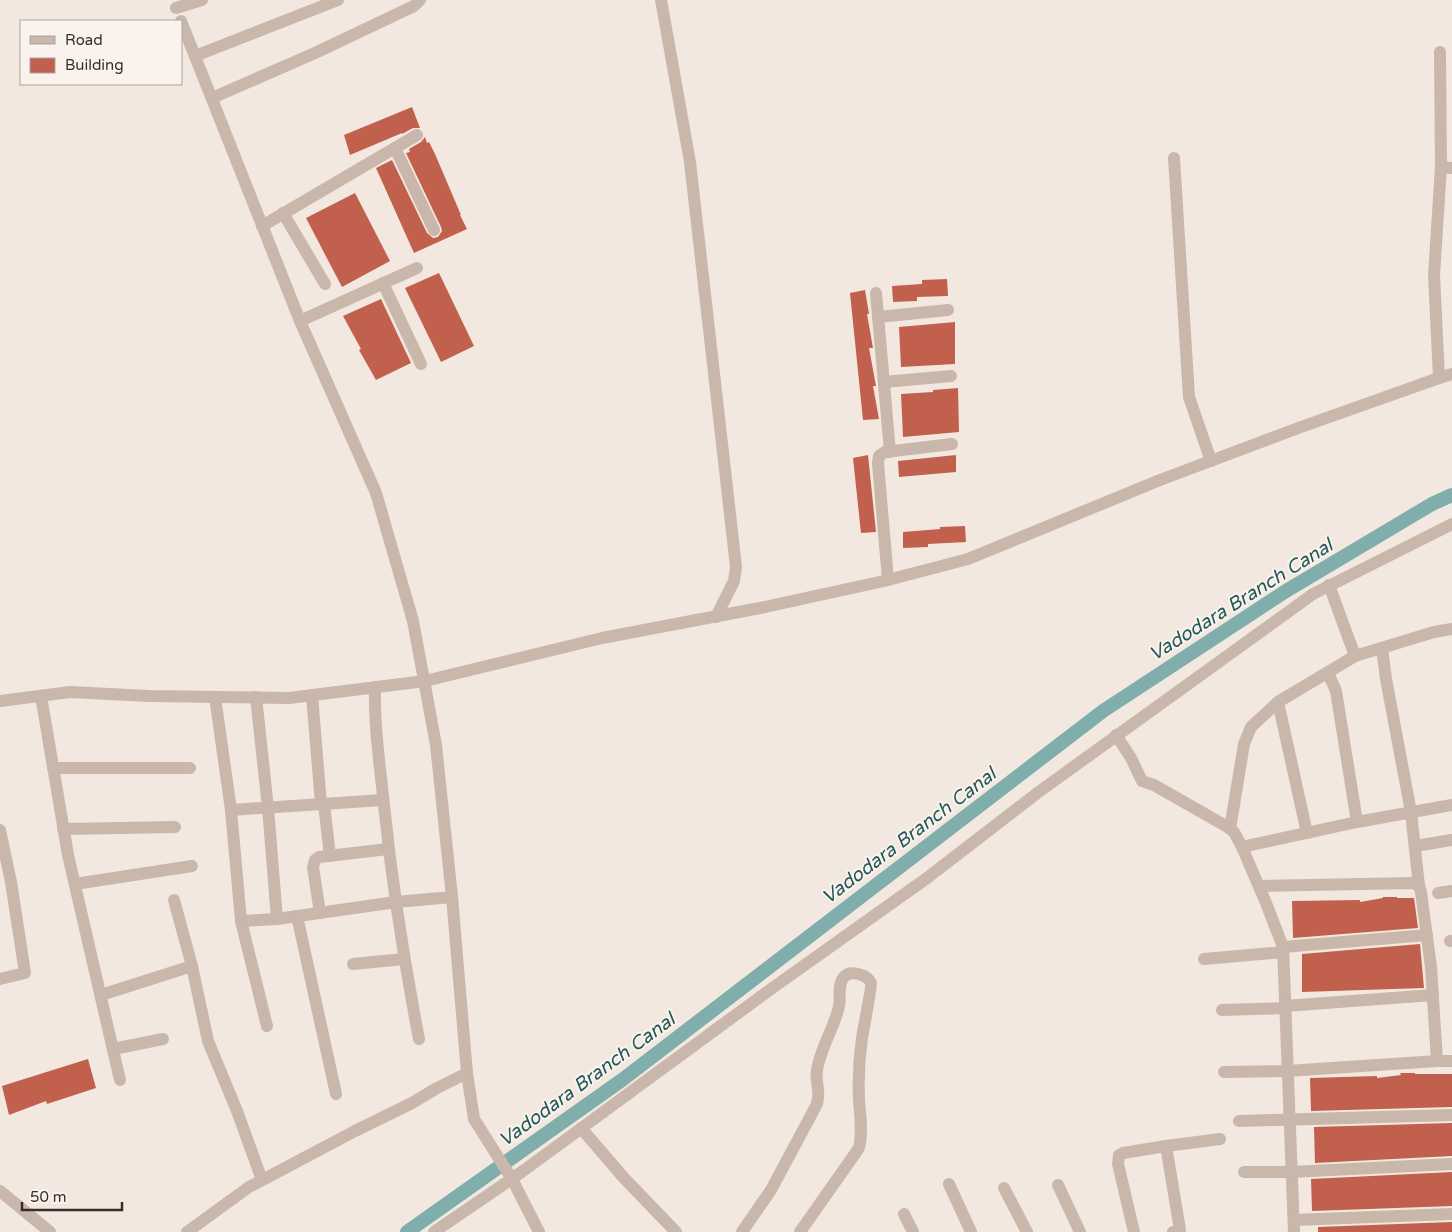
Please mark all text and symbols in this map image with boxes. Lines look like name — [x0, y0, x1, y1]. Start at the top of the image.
legend — [20, 20, 182, 85]
text: Road — [65, 31, 103, 49]
text: Building — [65, 56, 124, 74]
water label: Vadodara Branch Canal — [1145, 533, 1339, 665]
water label: Vadodara Branch Canal — [818, 762, 1002, 909]
water label: Vadodara Branch Canal — [495, 1007, 681, 1151]
scale bar — [22, 1180, 122, 1212]
text: 50 m — [30, 1188, 67, 1206]

